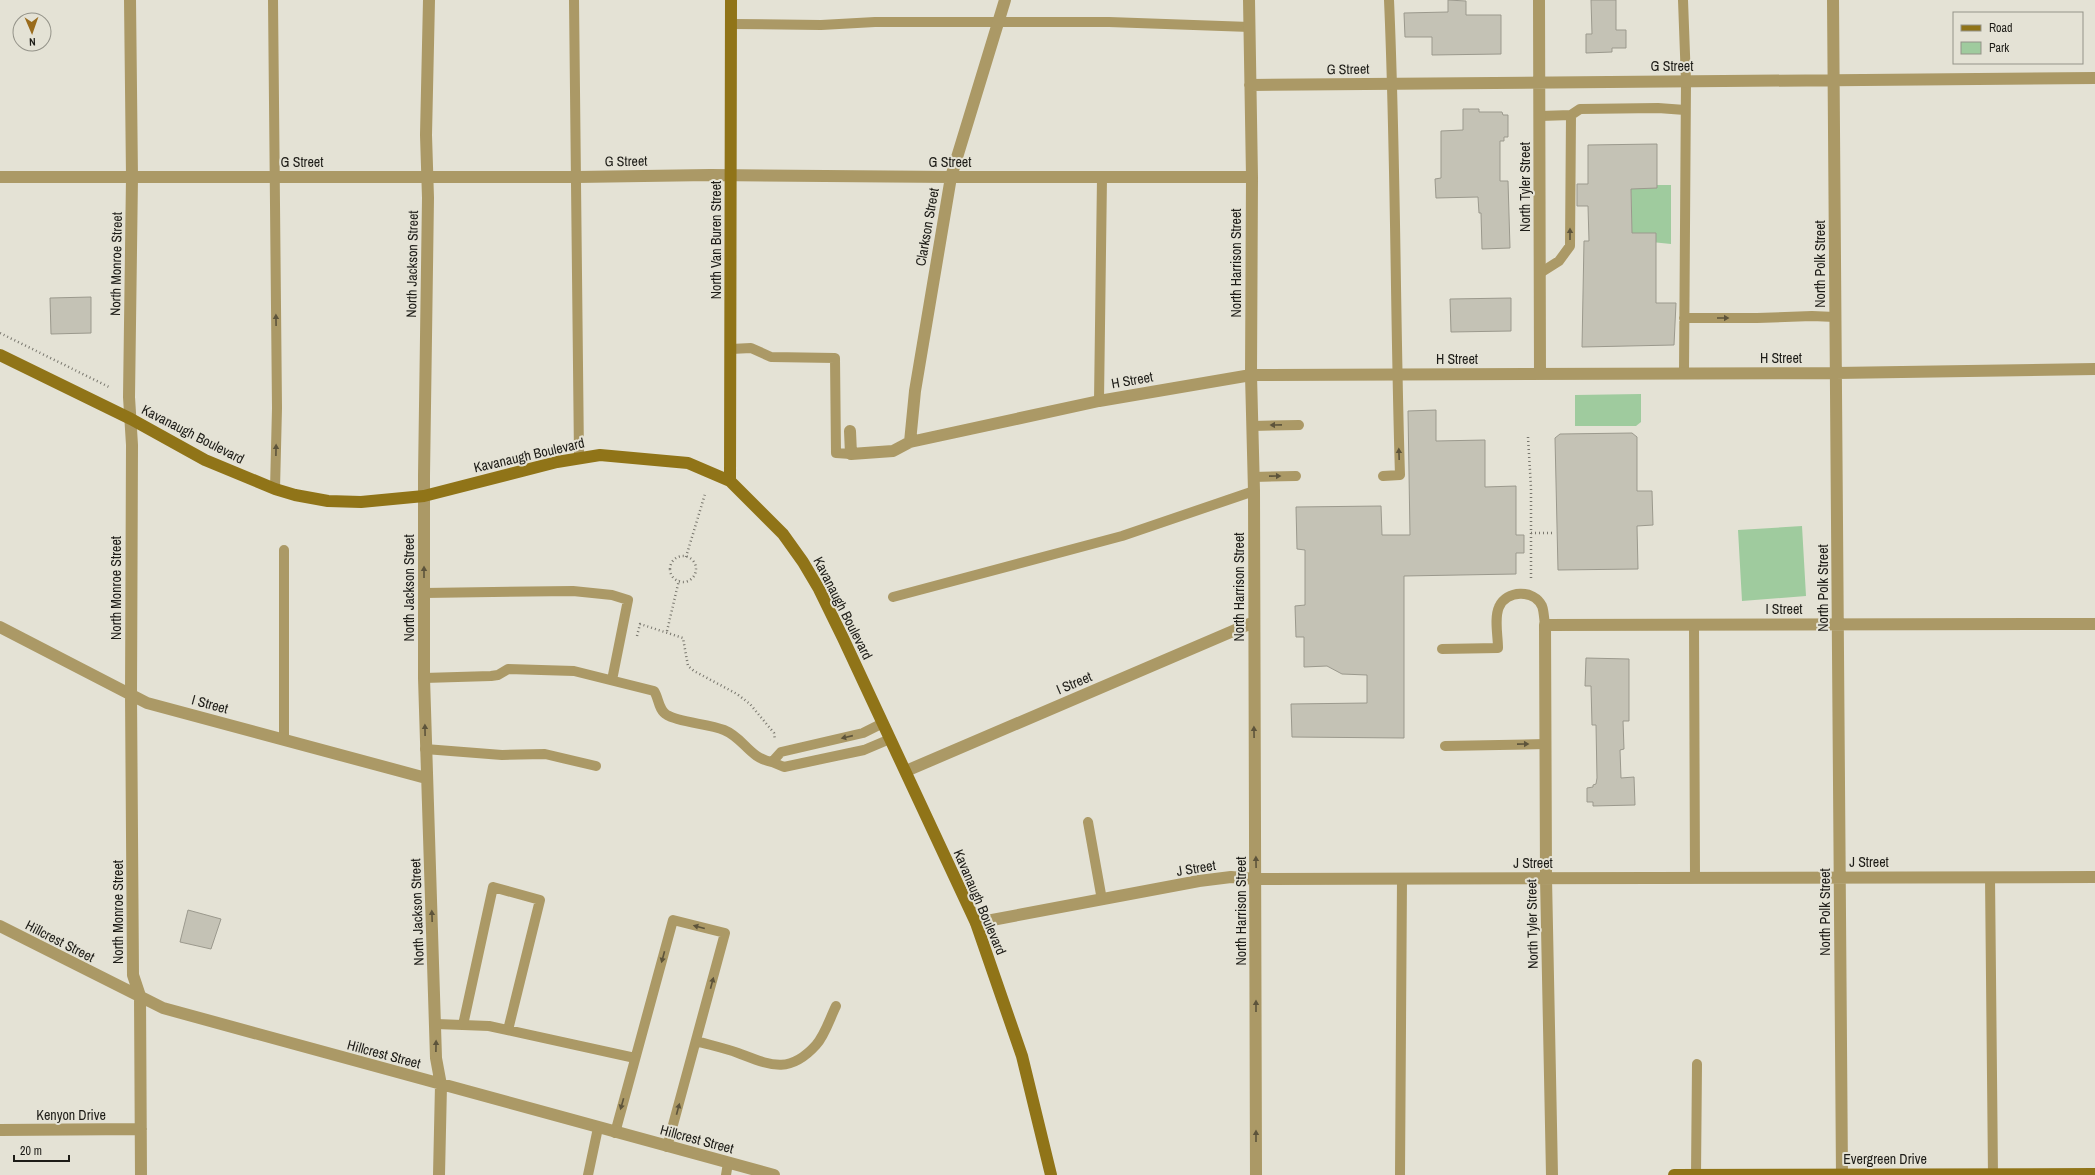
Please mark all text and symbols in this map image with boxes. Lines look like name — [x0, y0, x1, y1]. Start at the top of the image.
north arrow — [12, 12, 52, 52]
legend — [1953, 12, 2083, 64]
text: Road — [1989, 20, 2013, 36]
text: N — [29, 35, 36, 49]
text: Park — [1989, 40, 2009, 56]
street label: G Street — [1651, 57, 1693, 75]
street label: G Street — [1326, 60, 1370, 78]
street label: North Tyler Street — [1516, 142, 1534, 232]
street label: G Street — [604, 152, 648, 170]
street label: G Street — [281, 153, 323, 171]
street label: G Street — [929, 153, 971, 171]
street label: North Van Buren Street — [707, 181, 725, 299]
street label: Clarkson Street — [911, 186, 943, 268]
street label: North Harrison Street — [1227, 208, 1245, 318]
street label: North Jackson Street — [402, 210, 422, 318]
street label: North Monroe Street — [106, 212, 126, 316]
street label: North Polk Street — [1811, 220, 1829, 308]
one-way arrow — [1567, 227, 1573, 240]
one-way arrow — [273, 313, 279, 326]
one-way arrow — [1717, 315, 1730, 321]
street label: H Street — [1760, 349, 1802, 367]
street label: H Street — [1436, 350, 1478, 368]
street label: H Street — [1110, 367, 1154, 393]
street label: Kavanaugh Boulevard — [139, 400, 247, 468]
one-way arrow — [1269, 422, 1282, 428]
street label: Kavanaugh Boulevard — [472, 434, 586, 476]
one-way arrow — [273, 443, 279, 456]
one-way arrow — [1396, 448, 1403, 460]
one-way arrow — [1269, 473, 1281, 480]
street label: North Harrison Street — [1230, 532, 1248, 642]
street label: North Jackson Street — [400, 534, 418, 642]
street label: North Monroe Street — [107, 536, 125, 640]
street label: North Polk Street — [1814, 544, 1832, 632]
street label: Kavanaugh Boulevard — [809, 554, 877, 662]
one-way arrow — [421, 565, 427, 578]
street label: I Street — [1765, 600, 1803, 618]
street label: I Street — [1053, 667, 1095, 699]
street label: I Street — [190, 691, 230, 717]
one-way arrow — [422, 723, 428, 736]
one-way arrow — [1251, 725, 1257, 738]
one-way arrow — [840, 734, 853, 740]
one-way arrow — [1517, 741, 1529, 748]
street label: Kavanaugh Boulevard — [950, 846, 1010, 958]
street label: J Street — [1849, 853, 1889, 871]
street label: J Street — [1513, 854, 1553, 872]
one-way arrow — [1253, 855, 1259, 868]
street label: J Street — [1175, 856, 1217, 880]
street label: North Harrison Street — [1232, 856, 1250, 966]
street label: North Jackson Street — [406, 858, 428, 966]
street label: North Monroe Street — [109, 860, 127, 964]
street label: North Polk Street — [1816, 868, 1834, 956]
street label: North Tyler Street — [1522, 879, 1542, 969]
one-way arrow — [428, 910, 435, 922]
street label: Hillcrest Street — [22, 916, 98, 966]
one-way arrow — [693, 923, 705, 929]
one-way arrow — [660, 952, 666, 964]
one-way arrow — [709, 977, 715, 990]
one-way arrow — [1253, 999, 1259, 1012]
street label: Hillcrest Street — [345, 1036, 423, 1072]
one-way arrow — [433, 1039, 439, 1052]
one-way arrow — [619, 1099, 625, 1111]
one-way arrow — [675, 1103, 681, 1115]
street label: Kenyon Drive — [36, 1106, 106, 1124]
street label: Hillcrest Street — [658, 1121, 736, 1157]
one-way arrow — [1253, 1129, 1259, 1142]
scale bar — [14, 1137, 69, 1163]
text: 20 m — [20, 1143, 42, 1159]
street label: Evergreen Drive — [1843, 1150, 1927, 1168]

